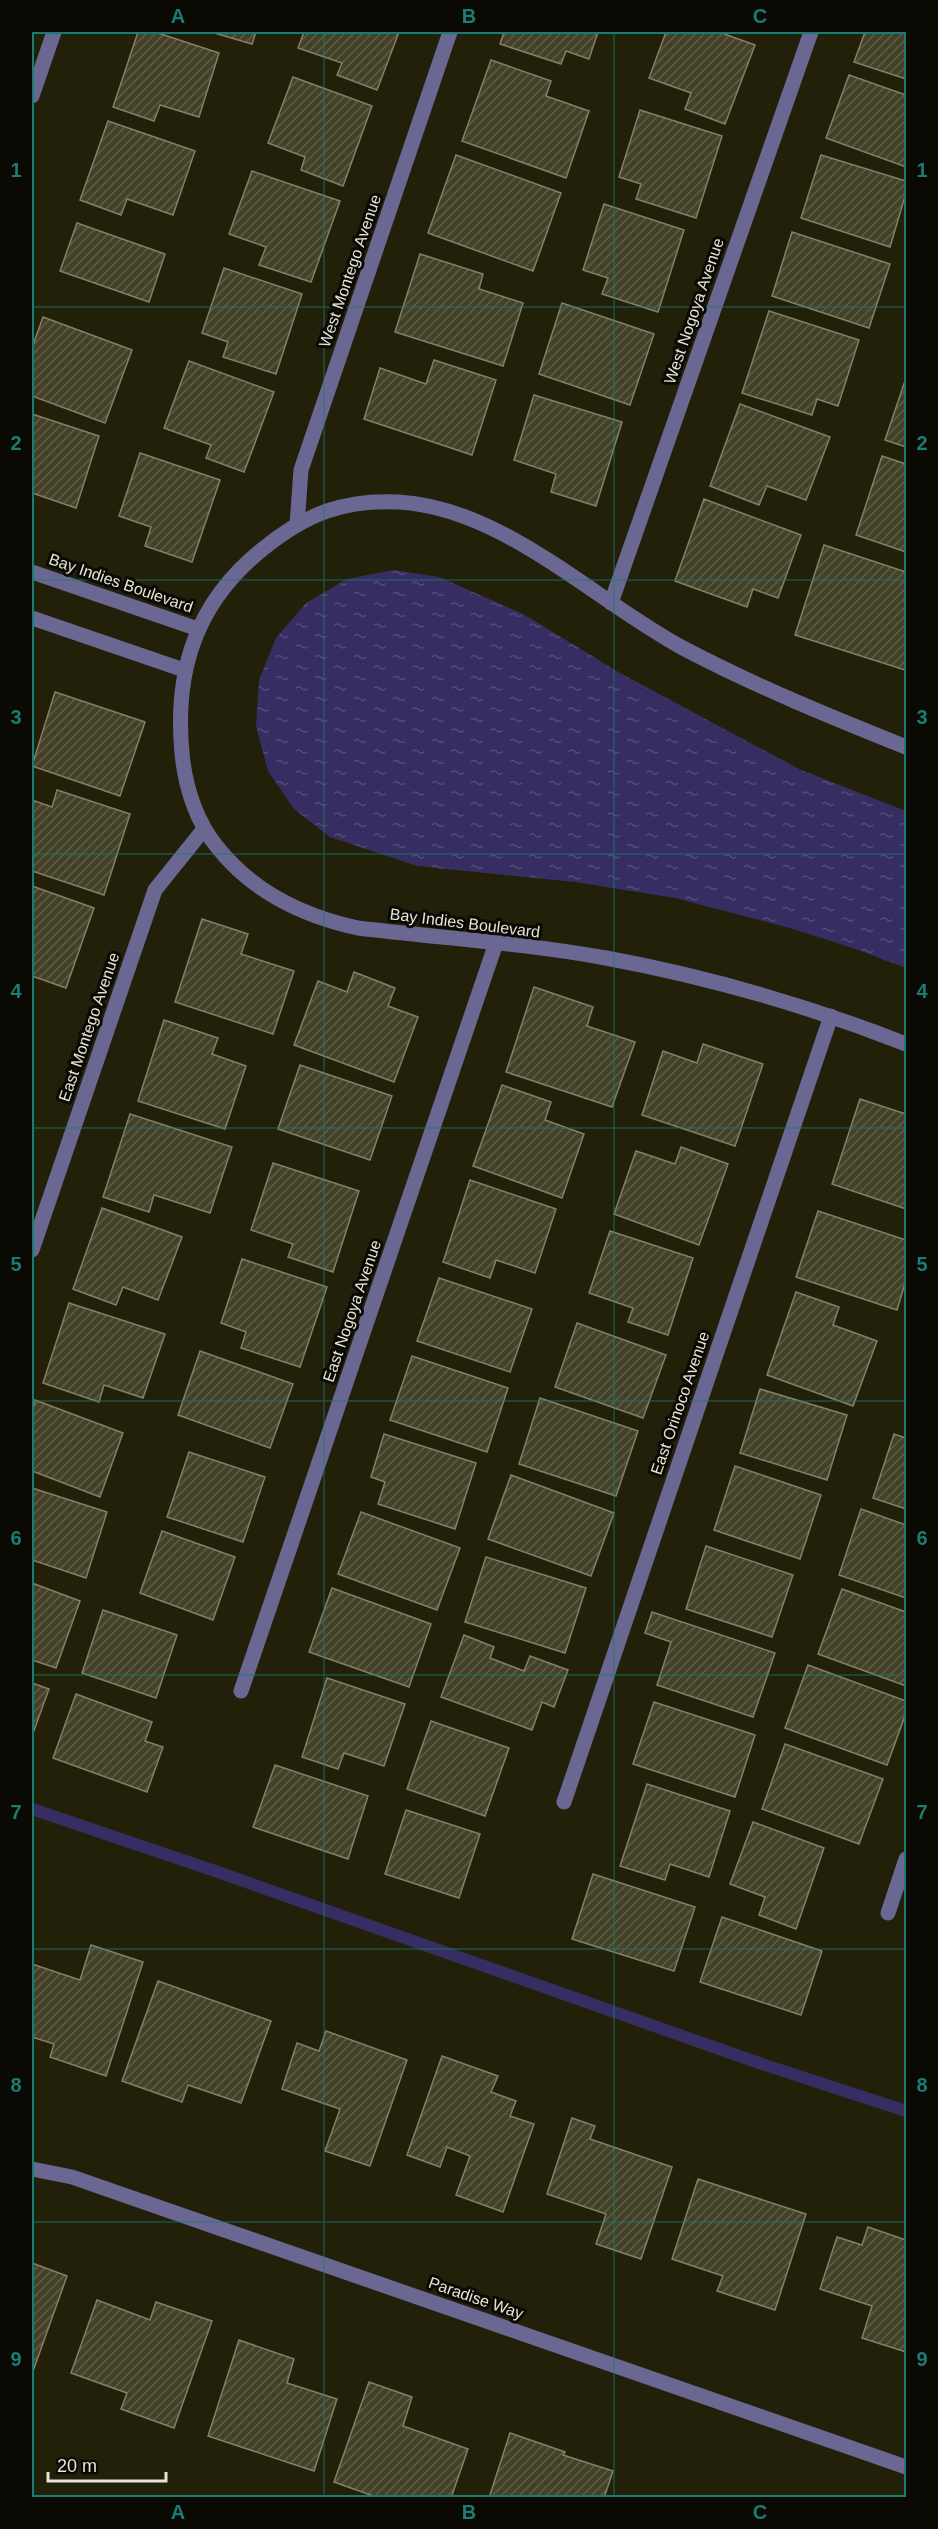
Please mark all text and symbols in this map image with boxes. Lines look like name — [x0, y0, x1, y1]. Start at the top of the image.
text: A — [171, 5, 185, 27]
text: B — [462, 5, 476, 27]
text: C — [753, 5, 767, 27]
text: 1 — [10, 159, 22, 181]
text: 1 — [916, 159, 928, 181]
street label: West Montego Avenue — [316, 192, 384, 350]
street label: West Nogoya Avenue — [661, 236, 727, 386]
text: 2 — [10, 432, 22, 454]
text: 2 — [916, 432, 928, 454]
street label: Bay Indies Boulevard — [47, 550, 195, 616]
text: 3 — [10, 706, 22, 728]
text: 3 — [916, 706, 928, 728]
street label: Bay Indies Boulevard — [389, 905, 541, 941]
street label: East Montego Avenue — [56, 950, 123, 1104]
text: 4 — [10, 980, 22, 1002]
text: 4 — [916, 980, 928, 1002]
street label: East Nogoya Avenue — [320, 1238, 384, 1384]
text: 5 — [10, 1253, 22, 1275]
text: 5 — [916, 1253, 928, 1275]
street label: East Orinoco Avenue — [648, 1329, 712, 1477]
text: 6 — [10, 1527, 22, 1549]
text: 6 — [916, 1527, 928, 1549]
text: 7 — [10, 1801, 22, 1823]
text: 7 — [916, 1801, 928, 1823]
text: 8 — [10, 2074, 22, 2096]
text: 8 — [916, 2074, 928, 2096]
street label: Paradise Way — [426, 2274, 526, 2322]
text: 9 — [10, 2348, 22, 2370]
text: 9 — [916, 2348, 928, 2370]
scale bar — [48, 2445, 166, 2483]
text: 20 m — [57, 2456, 97, 2476]
text: A — [171, 2501, 185, 2523]
text: B — [462, 2501, 476, 2523]
text: C — [753, 2501, 767, 2523]

